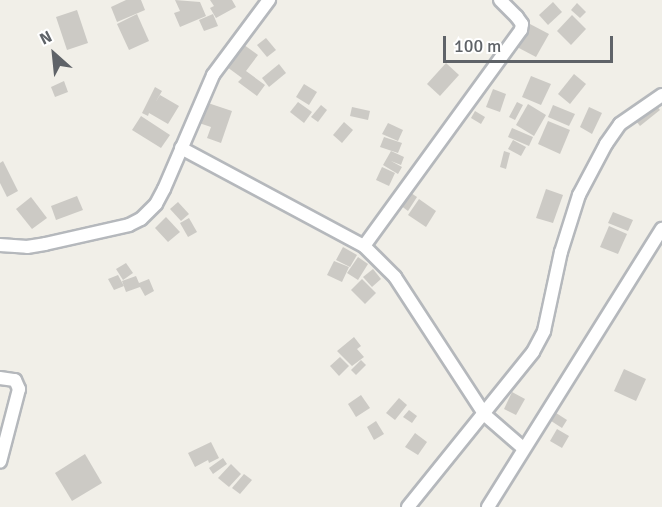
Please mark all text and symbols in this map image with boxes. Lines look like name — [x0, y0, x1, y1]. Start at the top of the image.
north arrow — [24, 24, 84, 84]
scale bar — [446, 24, 616, 62]
text: N — [36, 27, 55, 49]
text: 100 m — [454, 35, 501, 57]

